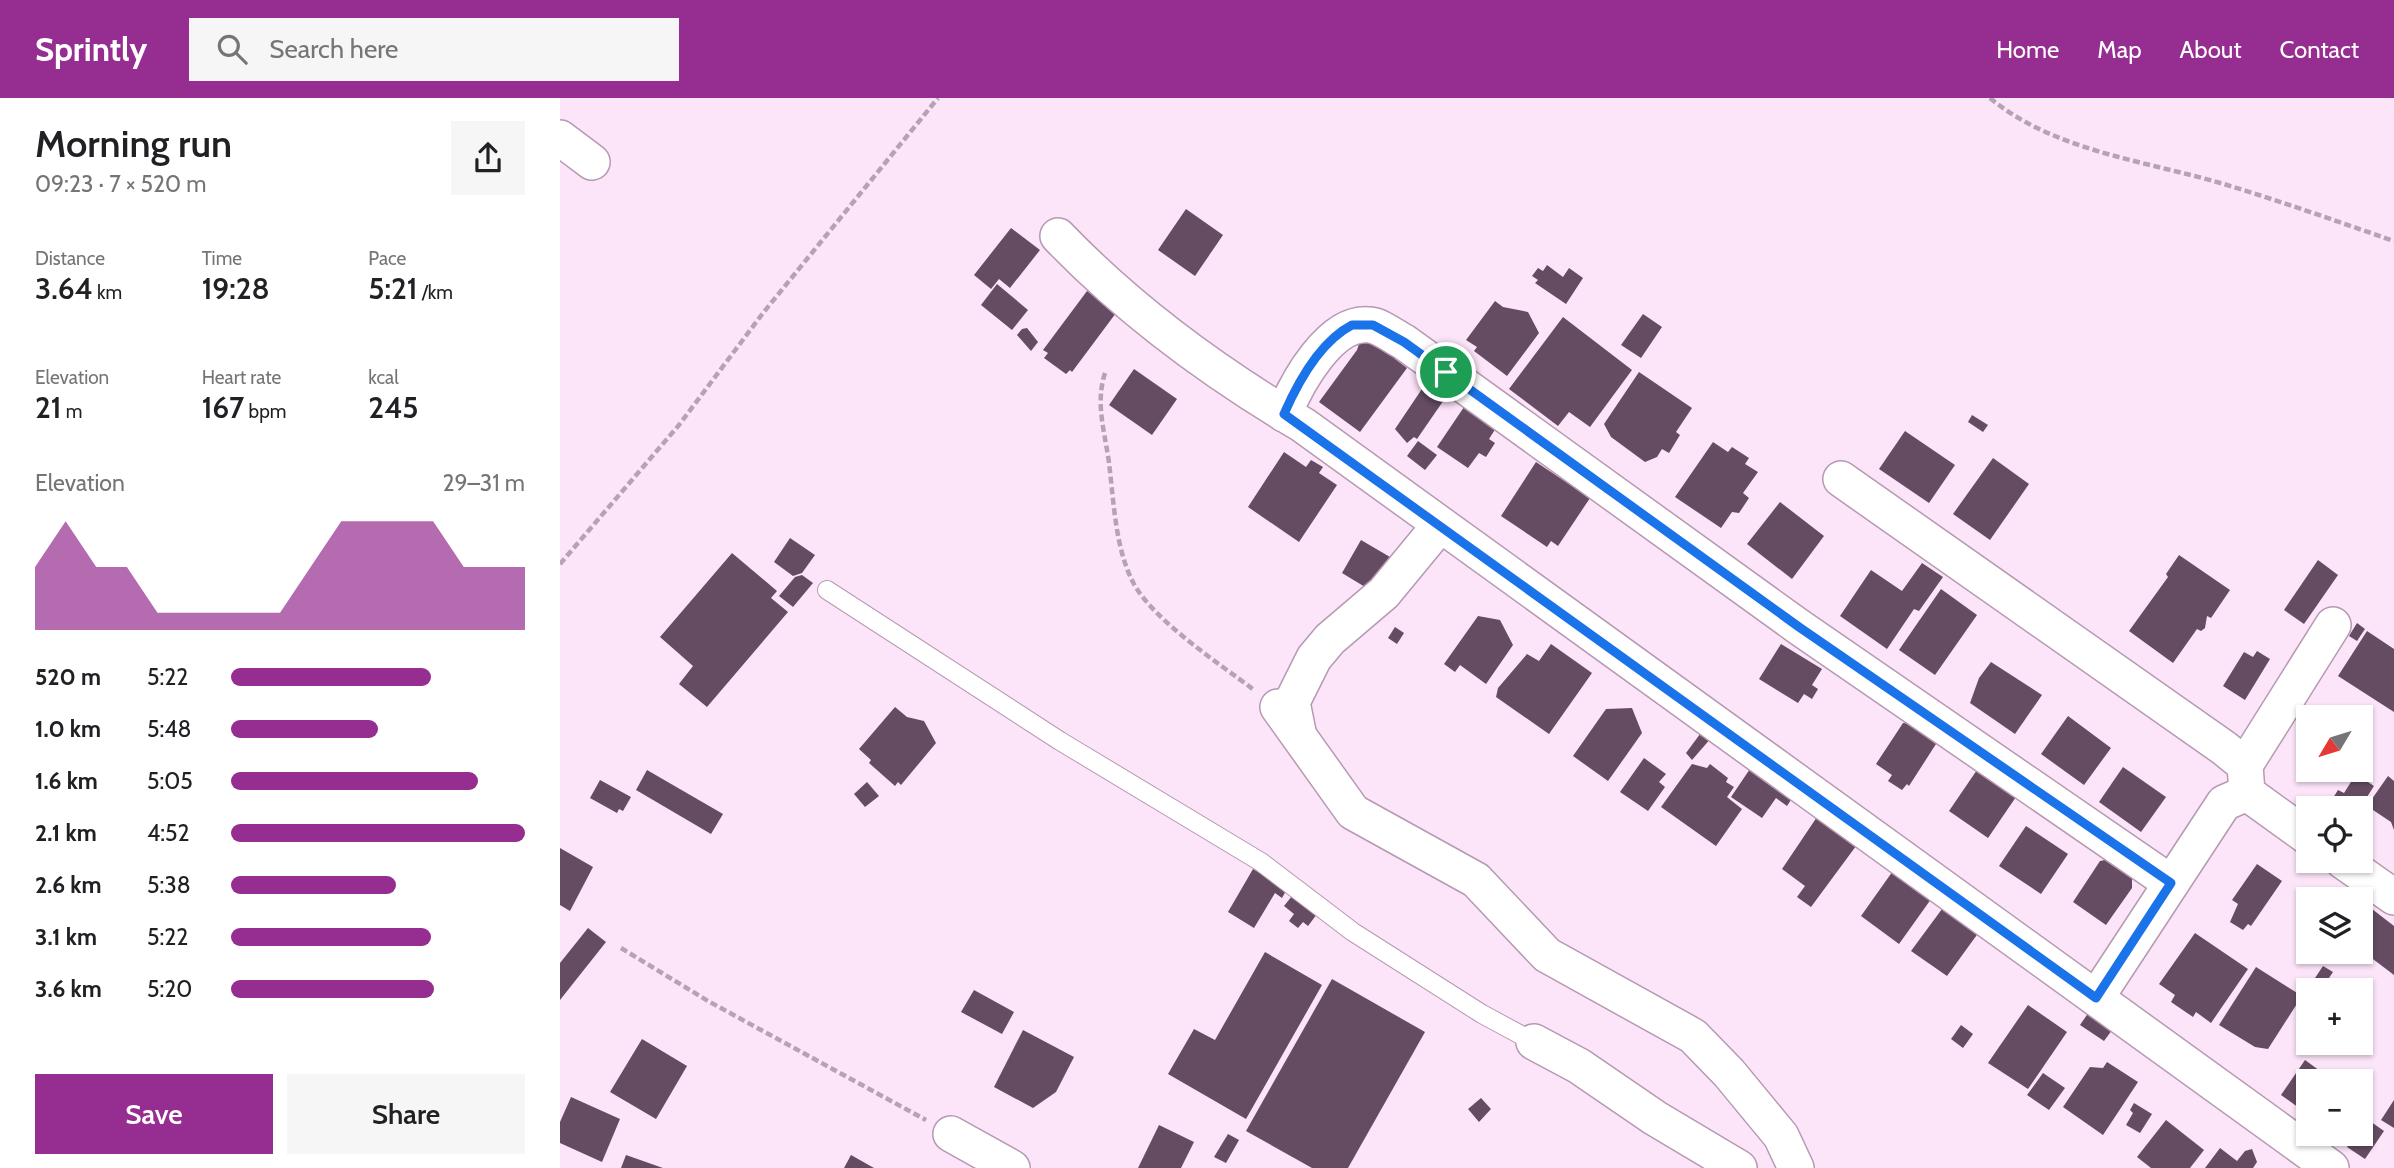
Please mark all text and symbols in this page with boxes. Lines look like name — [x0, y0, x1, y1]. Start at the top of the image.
search box — [189, 18, 679, 81]
text: Sprintly — [35, 29, 147, 69]
icon: search — [213, 30, 251, 68]
text: Search here — [269, 33, 398, 65]
text: Home — [1996, 35, 2059, 64]
text: Map — [2097, 35, 2142, 64]
text: About — [2180, 35, 2242, 64]
text: Contact — [2280, 35, 2359, 64]
text: Morning run — [35, 120, 232, 167]
button: share — [451, 121, 525, 195]
text: 09:23 · 7 × 520 m — [35, 170, 206, 198]
text: Distance — [35, 247, 105, 270]
text: Time — [202, 247, 242, 270]
text: Pace — [368, 247, 406, 270]
text: 3.64 — [35, 270, 93, 307]
text: 19:28 — [202, 270, 270, 307]
text: 5:21 — [368, 270, 417, 307]
text: km — [93, 281, 122, 304]
text: /km — [417, 281, 453, 304]
pin — [1416, 342, 1476, 402]
icon: arrive — [1427, 353, 1465, 391]
text: Elevation — [35, 366, 109, 389]
text: Heart rate — [202, 366, 281, 389]
text: kcal — [368, 366, 399, 389]
text: 21 — [35, 389, 61, 426]
text: 167 — [202, 389, 244, 426]
text: 245 — [368, 389, 418, 426]
text: m — [61, 400, 82, 423]
text: bpm — [244, 400, 286, 423]
text: Elevation — [35, 469, 125, 497]
text: 29–31 m — [442, 469, 525, 497]
text: 520 m — [35, 663, 101, 691]
text: 5:22 — [147, 663, 188, 691]
north arrow — [2296, 705, 2373, 782]
map controls — [2296, 705, 2373, 1146]
text: 1.0 km — [35, 715, 101, 743]
text: 5:48 — [147, 715, 191, 743]
text: 1.6 km — [35, 767, 98, 795]
text: 5:05 — [147, 767, 193, 795]
button: locate — [2296, 796, 2373, 873]
text: 2.1 km — [35, 819, 97, 847]
text: 4:52 — [147, 819, 190, 847]
text: 2.6 km — [35, 871, 102, 899]
text: 5:38 — [147, 871, 191, 899]
button: layers — [2296, 887, 2373, 964]
text: 3.1 km — [35, 923, 97, 951]
text: 5:22 — [147, 923, 188, 951]
text: 3.6 km — [35, 975, 102, 1003]
text: 5:20 — [147, 975, 192, 1003]
button: + — [2296, 978, 2373, 1055]
button: − — [2296, 1069, 2373, 1146]
button: Save — [35, 1074, 273, 1154]
button: Share — [287, 1074, 525, 1154]

